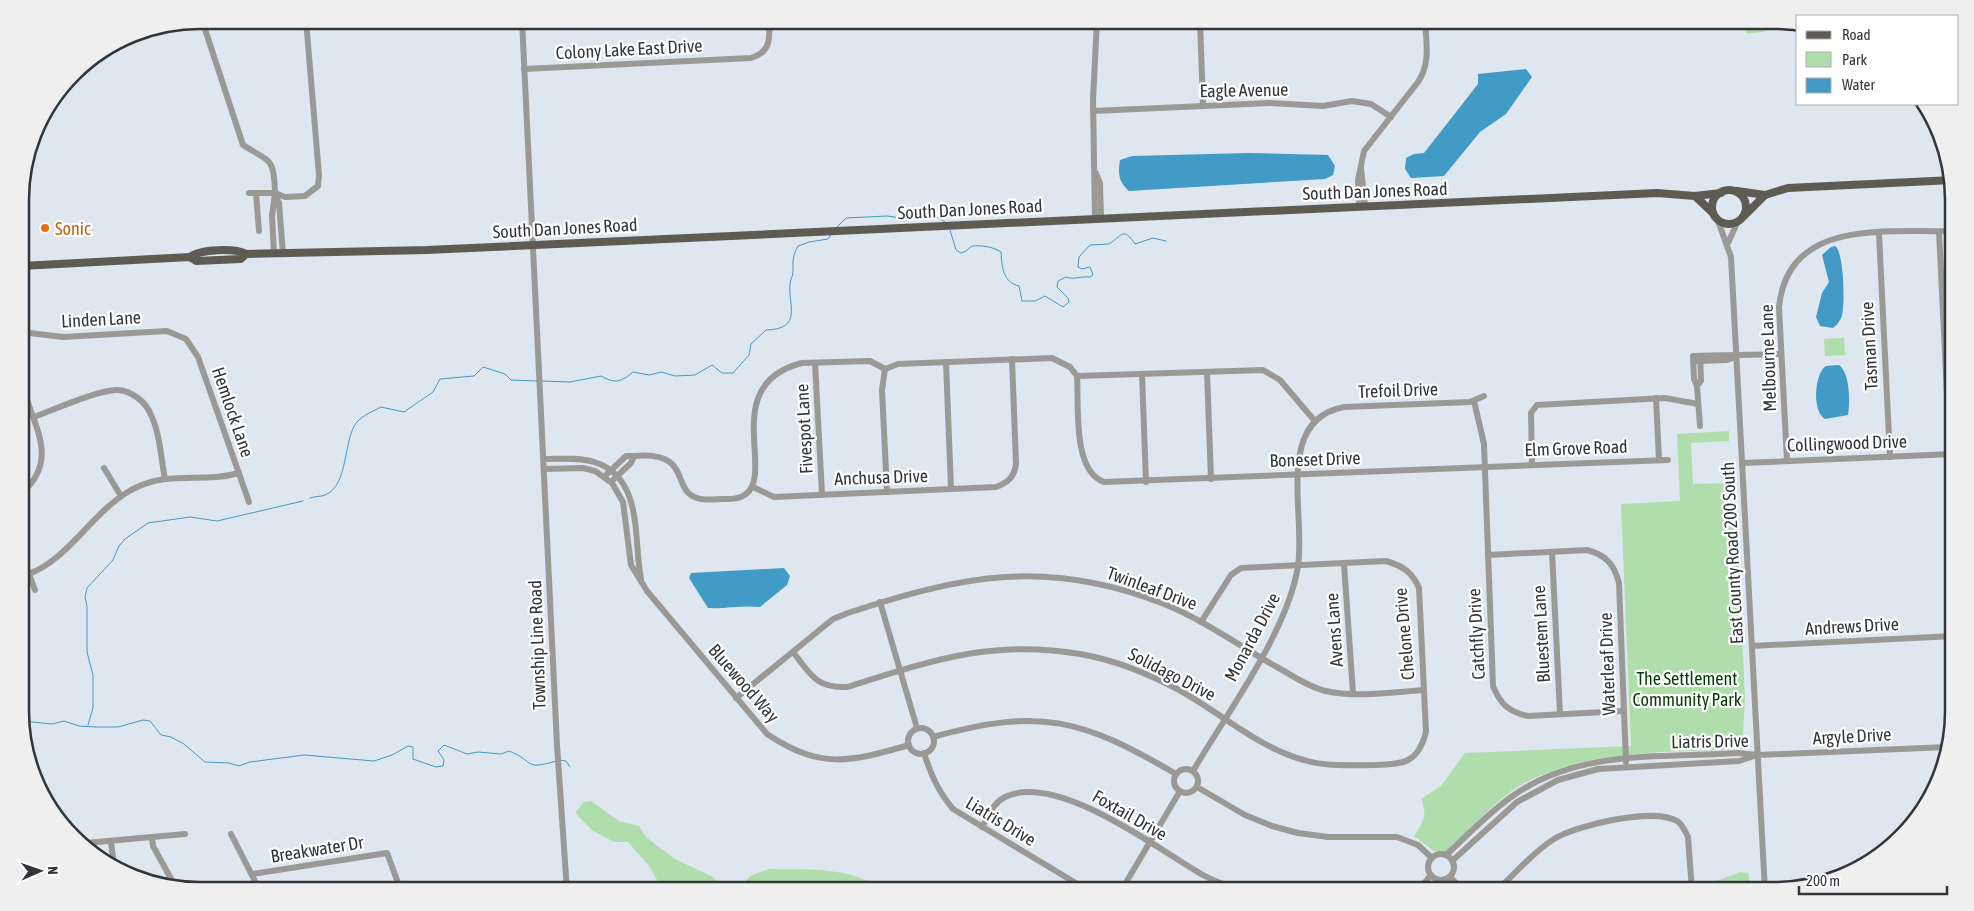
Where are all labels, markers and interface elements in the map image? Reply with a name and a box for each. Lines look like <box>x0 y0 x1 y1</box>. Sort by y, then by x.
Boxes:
legend <box>1796 15 1959 105</box>
text: Road <box>1842 26 1871 43</box>
street label: Colony Lake East Drive <box>555 35 703 63</box>
text: Park <box>1842 51 1867 68</box>
text: Water <box>1842 76 1875 93</box>
street label: Eagle Avenue <box>1199 79 1289 101</box>
street label: South Dan Jones Road <box>1302 178 1448 204</box>
street label: South Dan Jones Road <box>897 195 1043 223</box>
street label: South Dan Jones Road <box>492 214 638 242</box>
place label: Sonic <box>55 218 91 239</box>
marker: Sonic <box>39 222 51 234</box>
street label: Tasman Drive <box>1856 301 1882 391</box>
street label: Melbourne Lane <box>1756 304 1780 412</box>
street label: Linden Lane <box>61 306 141 332</box>
street label: Hemlock Lane <box>208 364 258 460</box>
street label: Trefoil Drive <box>1358 378 1438 402</box>
street label: Fivespot Lane <box>791 383 817 475</box>
street label: Collingwood Drive <box>1787 430 1907 456</box>
street label: Elm Grove Road <box>1524 436 1628 460</box>
street label: Boneset Drive <box>1269 447 1361 471</box>
street label: East County Road 200 South <box>1717 461 1747 645</box>
street label: Anchusa Drive <box>834 465 928 489</box>
street label: Twinleaf Drive <box>1104 562 1200 614</box>
street label: Township Line Road <box>524 580 550 710</box>
street label: Bluestem Lane <box>1528 585 1554 683</box>
street label: Chelone Drive <box>1390 587 1418 681</box>
street label: Catchfly Drive <box>1463 588 1489 680</box>
street label: Monarda Drive <box>1220 589 1284 685</box>
street label: Avens Lane <box>1321 592 1347 668</box>
street label: Waterleaf Drive <box>1595 612 1619 716</box>
street label: Andrews Drive <box>1805 613 1899 639</box>
street label: Bluewood Way <box>704 640 784 726</box>
street label: Solidago Drive <box>1125 643 1219 705</box>
park label: The Settlement Community Park <box>1632 668 1742 710</box>
street label: Argyle Drive <box>1812 723 1892 749</box>
street label: Liatris Drive <box>1671 730 1749 752</box>
street label: Foxtail Drive <box>1089 785 1171 845</box>
street label: Liatris Drive <box>962 792 1040 850</box>
street label: Breakwater Dr <box>269 831 366 867</box>
north arrow <box>15 846 65 896</box>
scale bar <box>1799 864 1946 896</box>
text: N <box>45 866 61 875</box>
text: 200 m <box>1806 872 1840 889</box>

